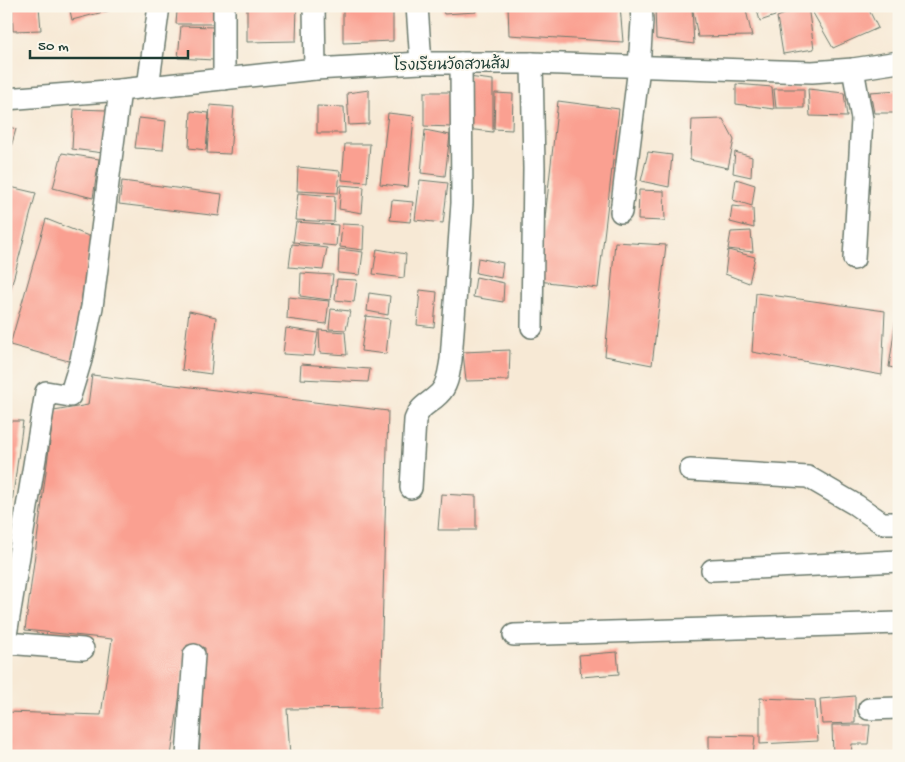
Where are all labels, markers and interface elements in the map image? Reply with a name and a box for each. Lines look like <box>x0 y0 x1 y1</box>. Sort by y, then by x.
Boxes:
scale bar <box>30 28 188 60</box>
text: 50 m <box>38 38 69 56</box>
street label: โรงเรียนวัดสวนส้ม <box>394 53 510 76</box>

